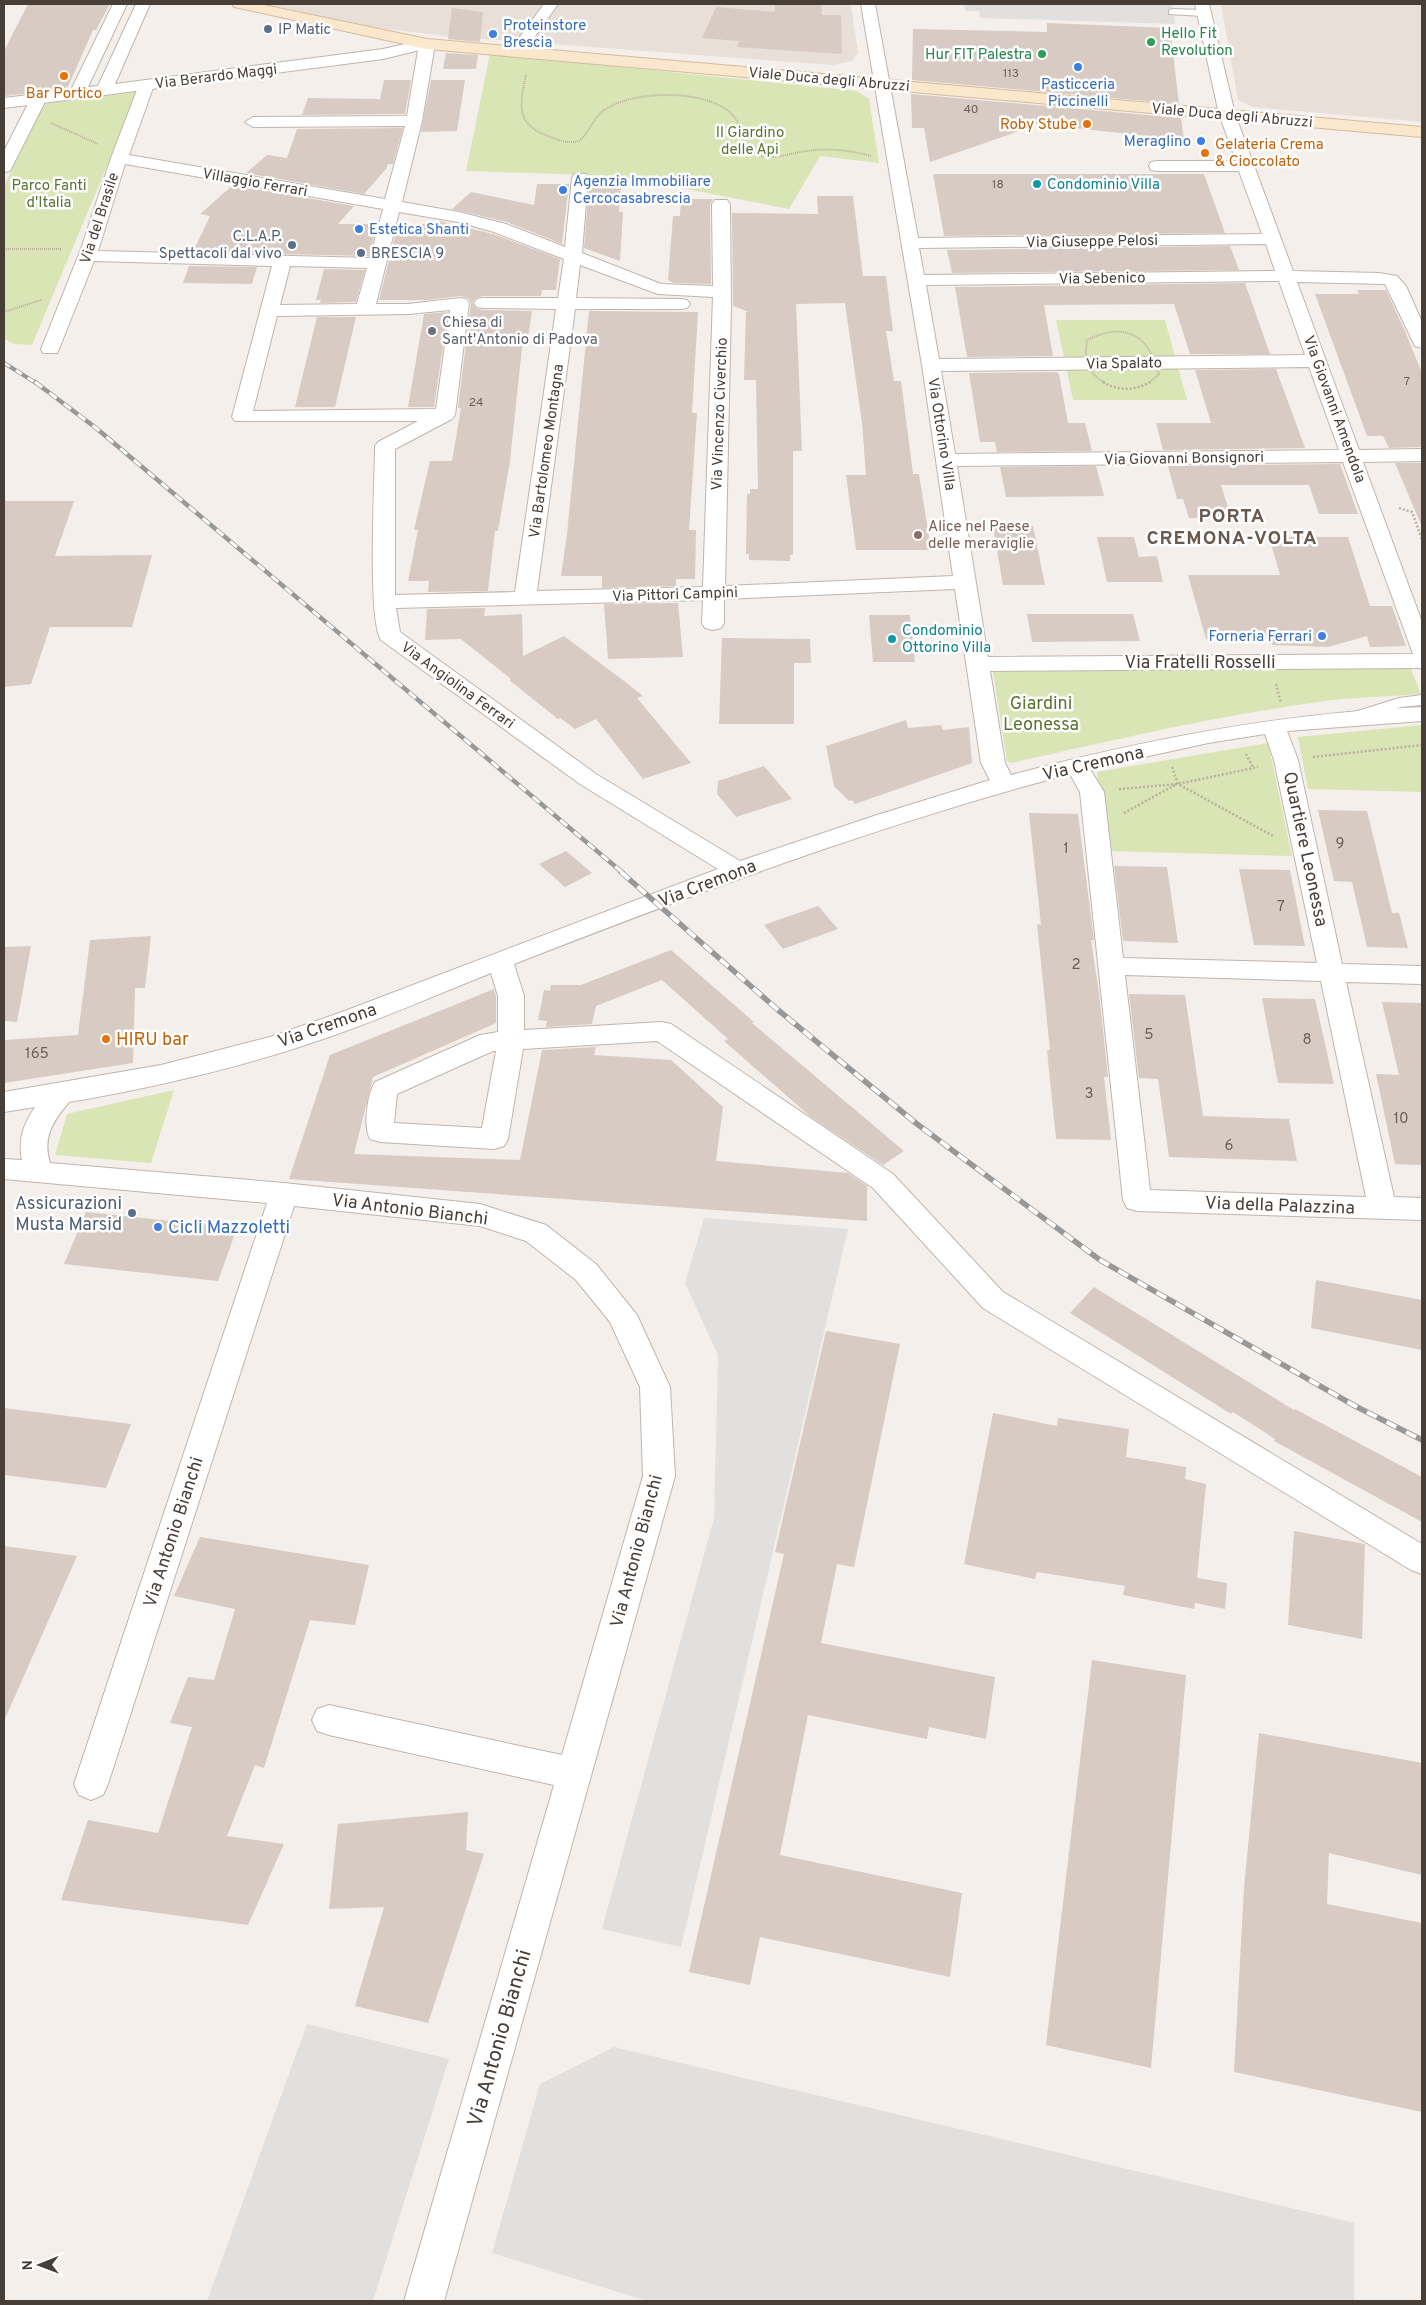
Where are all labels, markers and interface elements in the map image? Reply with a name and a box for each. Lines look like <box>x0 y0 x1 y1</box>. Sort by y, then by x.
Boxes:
place label: Proteinstore Brescia <box>503 17 586 53</box>
place label: IP Matic <box>278 21 331 40</box>
marker: IP Matic <box>262 23 274 35</box>
place label: Hello Fit Revolution <box>1161 25 1233 61</box>
marker: Proteinstore Brescia <box>487 28 499 40</box>
marker: Hello Fit Revolution <box>1145 36 1157 48</box>
place label: Hur FIT Palestra <box>925 46 1032 65</box>
marker: Hur FIT Palestra <box>1036 48 1048 60</box>
street label: Via Berardo Maggi <box>154 61 278 94</box>
marker: Pasticceria Piccinelli <box>1072 61 1084 73</box>
street label: Viale Duca degli Abruzzi <box>747 64 910 97</box>
house number: 113 <box>1003 66 1019 82</box>
marker: Bar Portico <box>58 70 70 82</box>
place label: Pasticceria Piccinelli <box>1041 76 1115 112</box>
place label: Bar Portico <box>26 85 102 104</box>
street label: Viale Duca degli Abruzzi <box>1150 100 1313 133</box>
house number: 40 <box>963 102 979 118</box>
place label: Roby Stube <box>1000 116 1077 135</box>
marker: Roby Stube <box>1081 118 1093 130</box>
park label: Il Giardino delle Api <box>716 124 784 160</box>
place label: Meraglino <box>1124 133 1191 152</box>
marker: Meraglino <box>1195 135 1207 147</box>
place label: Gelateria Crema & Cioccolato <box>1215 136 1324 172</box>
marker: Gelateria Crema & Cioccolato <box>1199 147 1211 159</box>
street label: Villaggio Ferrari <box>201 165 309 202</box>
street label: Via del Brasile <box>77 170 124 267</box>
place label: Agenzia Immobiliare Cercocasabrescia <box>573 173 711 209</box>
place label: Condominio Villa <box>1047 176 1160 195</box>
park label: Parco Fanti d'Italia <box>12 177 86 213</box>
house number: 18 <box>992 177 1004 193</box>
marker: Condominio Villa <box>1031 178 1043 190</box>
marker: Agenzia Immobiliare Cercocasabrescia <box>557 184 569 196</box>
place label: Estetica Shanti <box>369 221 469 240</box>
marker: Estetica Shanti <box>353 223 365 235</box>
place label: C.L.A.P. Spettacoli dal vivo <box>159 228 282 264</box>
street label: Via Giuseppe Pelosi <box>1026 232 1158 253</box>
marker: C.L.A.P. Spettacoli dal vivo <box>286 239 298 251</box>
place label: BRESCIA 9 <box>371 245 444 264</box>
marker: BRESCIA 9 <box>355 247 367 259</box>
street label: Via Sebenico <box>1058 269 1146 290</box>
place label: Chiesa di Sant'Antonio di Padova <box>442 314 598 350</box>
marker: Chiesa di Sant'Antonio di Padova <box>426 325 438 337</box>
street label: Via Giovanni Amendola <box>1298 333 1369 486</box>
street label: Via Vincenzo Civerchio <box>708 337 733 491</box>
street label: Via Spalato <box>1086 354 1162 375</box>
street label: Via Bartolomeo Montagna <box>526 363 569 539</box>
house number: 7 <box>1404 374 1410 390</box>
street label: Via Ottorino Villa <box>922 376 959 492</box>
house number: 24 <box>469 395 483 411</box>
street label: Via Giovanni Bonsignori <box>1104 449 1264 470</box>
district label: PORTA CREMONA-VOLTA <box>1146 505 1318 551</box>
place label: Alice nel Paese delle meraviglie <box>928 518 1034 554</box>
marker: Alice nel Paese delle meraviglie <box>912 529 924 541</box>
street label: Via Pittori Campini <box>612 584 738 607</box>
place label: Condominio Ottorino Villa <box>902 622 991 658</box>
place label: Forneria Ferrari <box>1208 628 1312 647</box>
marker: Forneria Ferrari <box>1316 630 1328 642</box>
marker: Condominio Ottorino Villa <box>886 633 898 645</box>
street label: Via Angiolina Ferrari <box>397 639 518 734</box>
street label: Via Fratelli Rosselli <box>1125 652 1275 675</box>
park label: Giardini Leonessa <box>1003 693 1079 737</box>
street label: Via Cremona <box>1040 742 1146 787</box>
street label: Quartiere Leonessa <box>1277 770 1332 929</box>
house number: 9 <box>1336 835 1344 854</box>
house number: 1 <box>1063 840 1069 859</box>
street label: Via Cremona <box>655 855 760 914</box>
house number: 7 <box>1277 898 1285 917</box>
house number: 2 <box>1071 956 1081 975</box>
street label: Via Cremona <box>275 999 380 1054</box>
house number: 5 <box>1144 1026 1154 1045</box>
place label: HIRU bar <box>116 1029 189 1052</box>
house number: 8 <box>1302 1031 1312 1050</box>
marker: HIRU bar <box>100 1033 112 1045</box>
house number: 165 <box>25 1045 49 1064</box>
house number: 3 <box>1084 1085 1094 1104</box>
house number: 10 <box>1393 1110 1409 1129</box>
house number: 6 <box>1225 1137 1234 1156</box>
street label: Via Antonio Bianchi <box>330 1190 489 1231</box>
street label: Via della Palazzina <box>1205 1192 1355 1221</box>
place label: Assicurazioni Musta Marsid <box>15 1193 122 1237</box>
marker: Assicurazioni Musta Marsid <box>126 1207 138 1219</box>
place label: Cicli Mazzoletti <box>168 1217 290 1240</box>
marker: Cicli Mazzoletti <box>152 1221 164 1233</box>
street label: Via Antonio Bianchi <box>139 1454 210 1611</box>
street label: Via Antonio Bianchi <box>606 1473 669 1630</box>
street label: Via Antonio Bianchi <box>462 1947 539 2130</box>
north arrow <box>15 2240 65 2290</box>
text: N <box>20 2260 37 2270</box>

